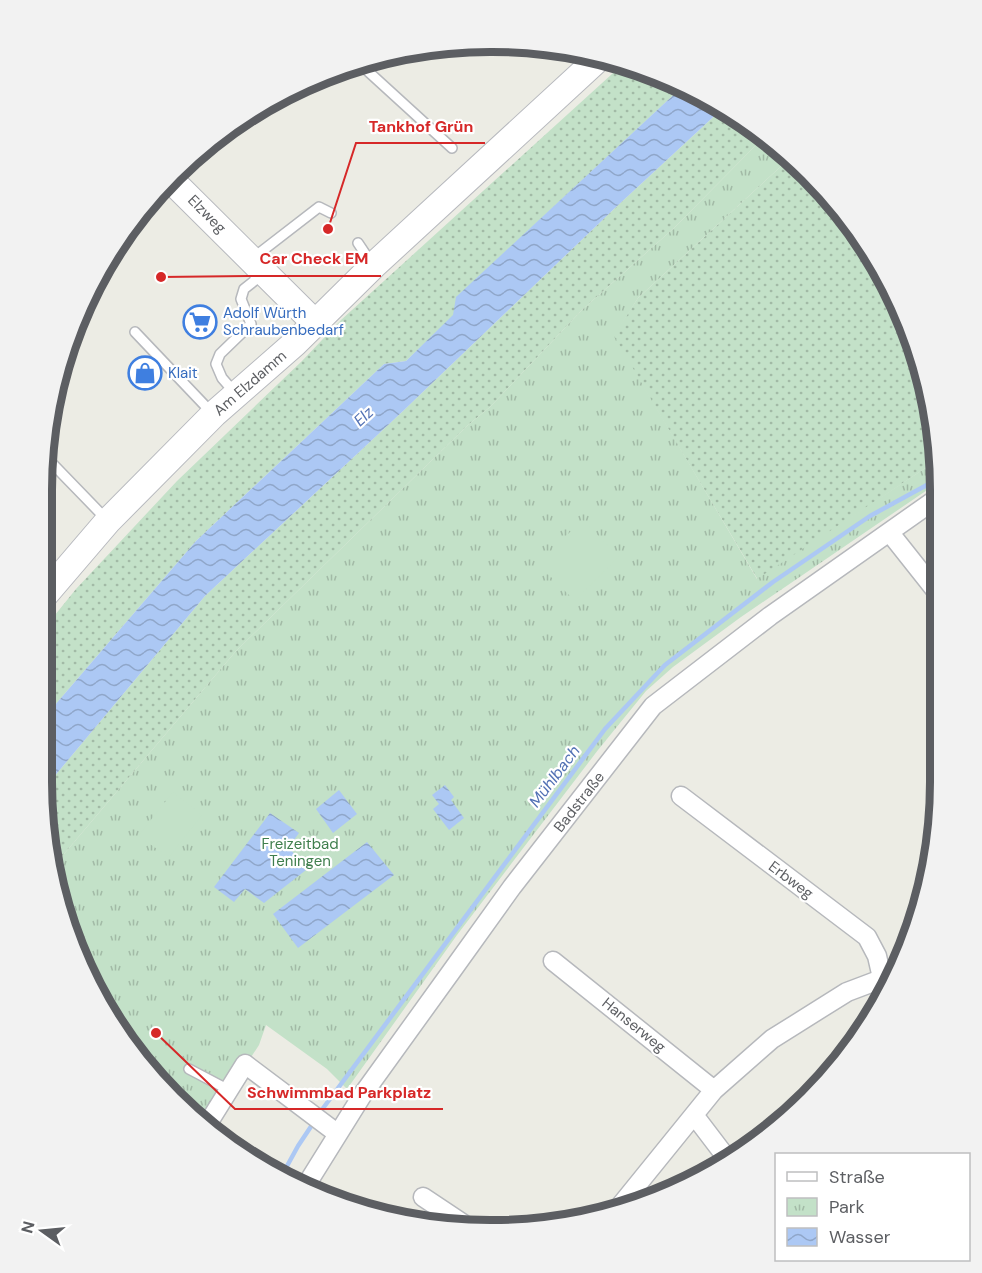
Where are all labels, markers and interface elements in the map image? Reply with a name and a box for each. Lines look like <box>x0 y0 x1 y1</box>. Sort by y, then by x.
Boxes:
callout: Tankhof Grün <box>356 109 485 143</box>
text: Tankhof Grün <box>369 116 473 137</box>
street label: Elzweg <box>183 190 231 238</box>
callout: Car Check EM <box>248 242 381 276</box>
text: Car Check EM <box>259 248 369 269</box>
place label: Adolf Würth Schraubenbedarf <box>223 303 344 340</box>
supermarket icon: Adolf Würth Schraubenbedarf <box>182 304 218 340</box>
street label: Am Elzdamm <box>209 346 291 420</box>
shop icon: Klait <box>127 355 163 391</box>
place label: Klait <box>168 363 198 383</box>
water label: Elz <box>349 402 378 431</box>
water label: Mühlbach <box>524 741 585 812</box>
street label: Badstraße <box>549 768 609 836</box>
park label: Freizeitbad Teningen <box>261 834 339 871</box>
street label: Erbweg <box>765 857 817 903</box>
street label: Hanserweg <box>598 993 670 1057</box>
callout: Schwimmbad Parkplatz <box>235 1075 443 1109</box>
text: Schwimmbad Parkplatz <box>247 1082 431 1103</box>
legend <box>775 1153 970 1261</box>
text: Straße <box>829 1165 885 1189</box>
text: Park <box>829 1195 865 1219</box>
north arrow <box>12 1201 72 1261</box>
text: N <box>16 1219 40 1236</box>
text: Wasser <box>829 1225 891 1249</box>

